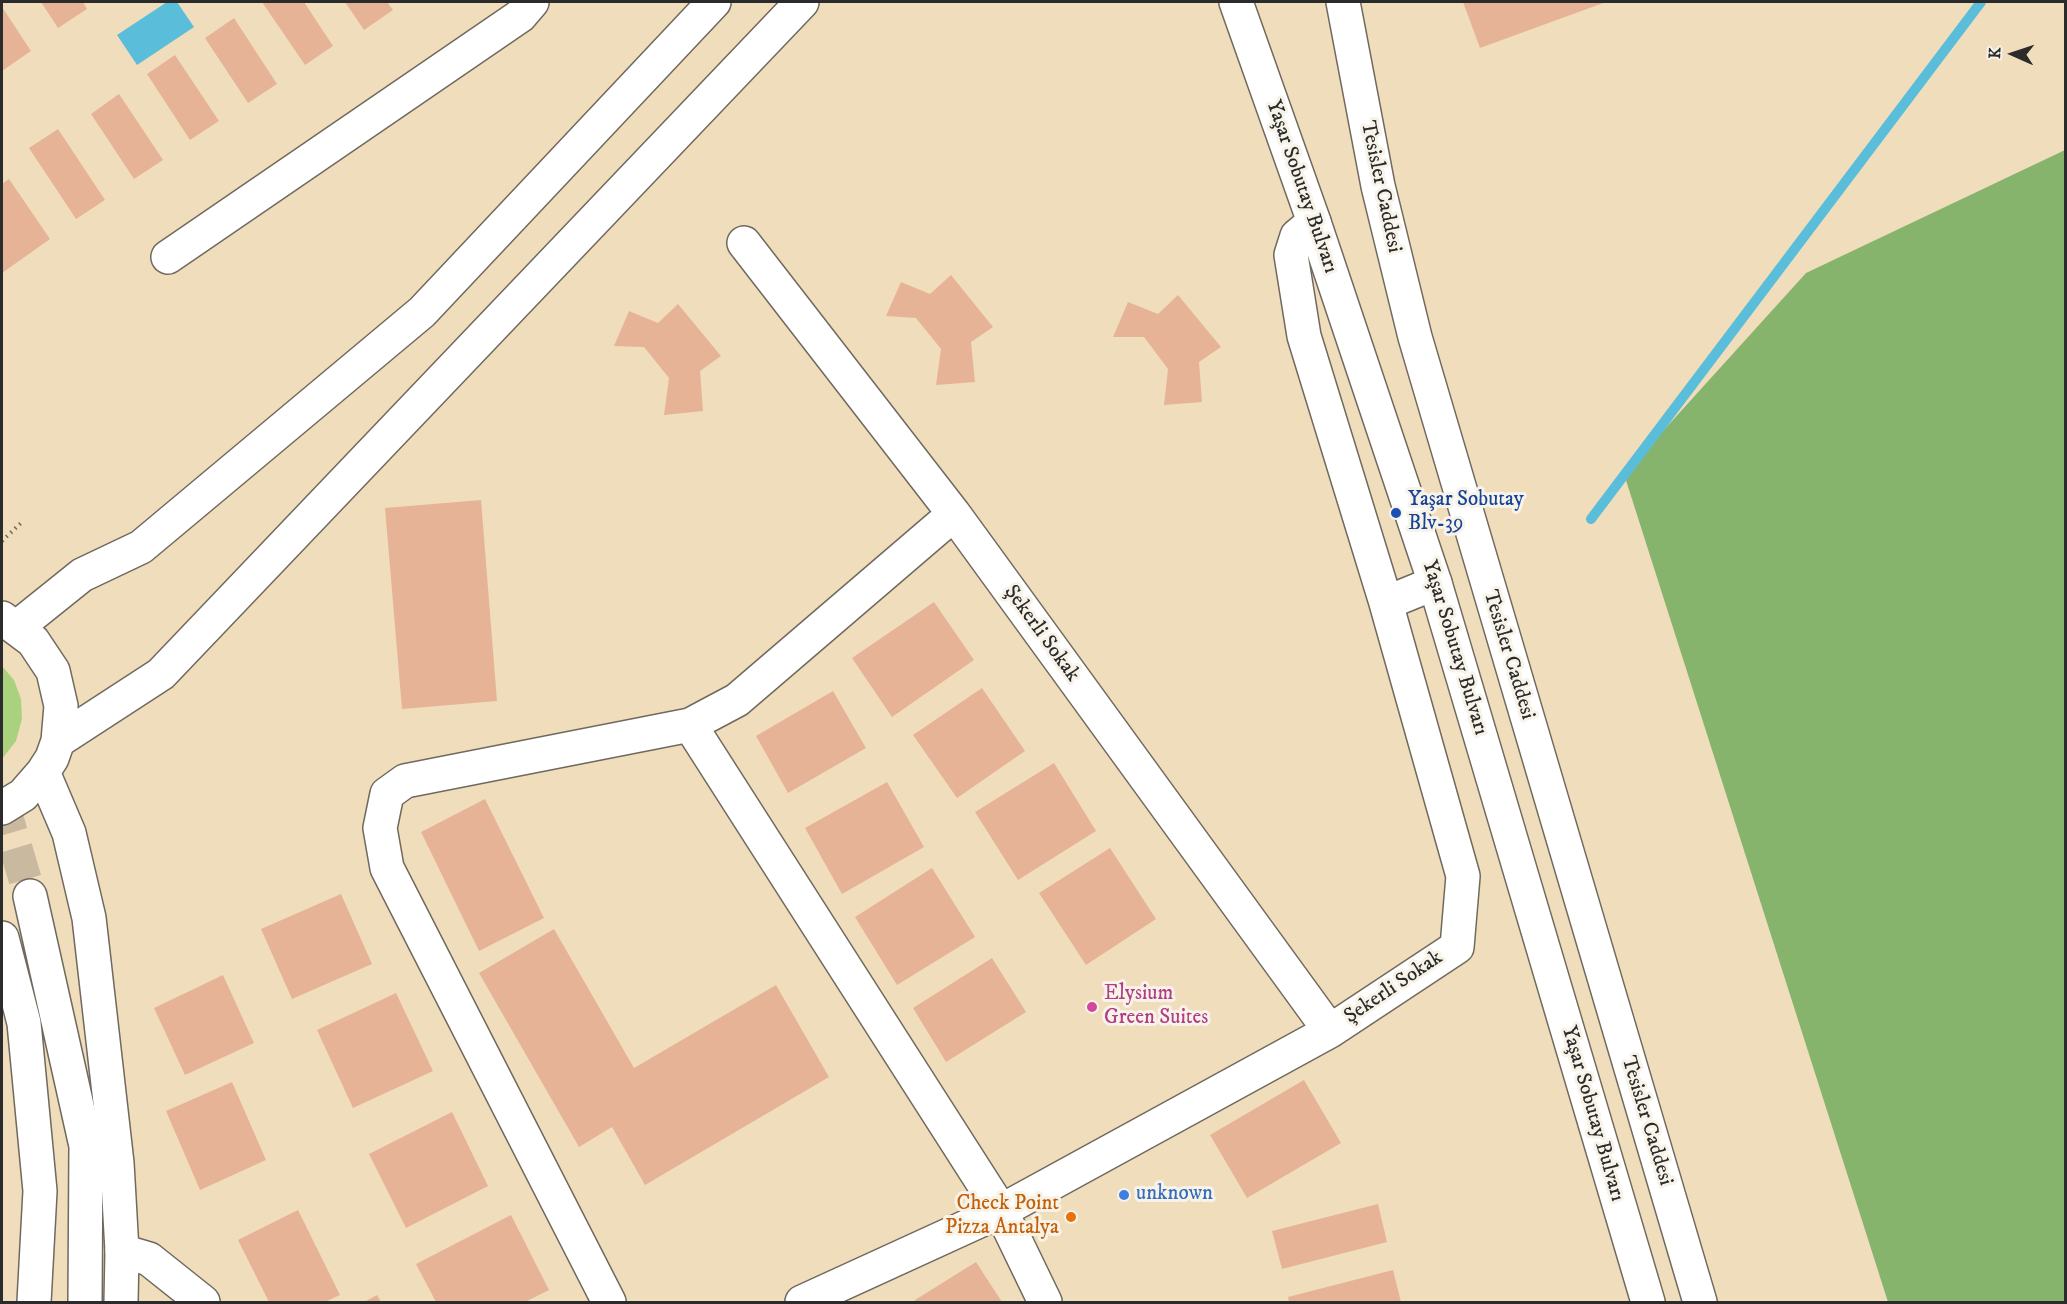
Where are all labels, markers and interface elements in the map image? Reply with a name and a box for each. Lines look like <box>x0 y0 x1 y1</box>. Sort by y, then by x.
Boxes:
north arrow <box>1983 24 2043 84</box>
text: K <box>1985 47 2005 59</box>
street label: Yaşar Sobutay Bulvarı <box>1260 97 1342 277</box>
street label: Tesisler Caddesi <box>1354 119 1406 255</box>
place label: Yaşar Sobutay Blv-39 <box>1408 488 1524 538</box>
marker: Yaşar Sobutay Blv-39 <box>1389 506 1403 520</box>
street label: Yaşar Sobutay Bulvarı <box>1415 558 1493 738</box>
street label: Şekerli Sokak <box>997 581 1085 687</box>
street label: Tesisler Caddesi <box>1476 587 1540 723</box>
street label: Şekerli Sokak <box>1340 946 1448 1030</box>
place label: Elysium Green Suites <box>1104 982 1208 1032</box>
marker: Elysium Green Suites <box>1085 1000 1099 1014</box>
street label: Yaşar Sobutay Bulvarı <box>1555 1023 1629 1205</box>
street label: Tesisler Caddesi <box>1614 1053 1678 1189</box>
place label: unknown <box>1136 1182 1213 1208</box>
marker: unknown <box>1117 1188 1131 1202</box>
place label: Check Point Pizza Antalya <box>945 1192 1059 1242</box>
marker: Check Point Pizza Antalya <box>1064 1210 1078 1224</box>

